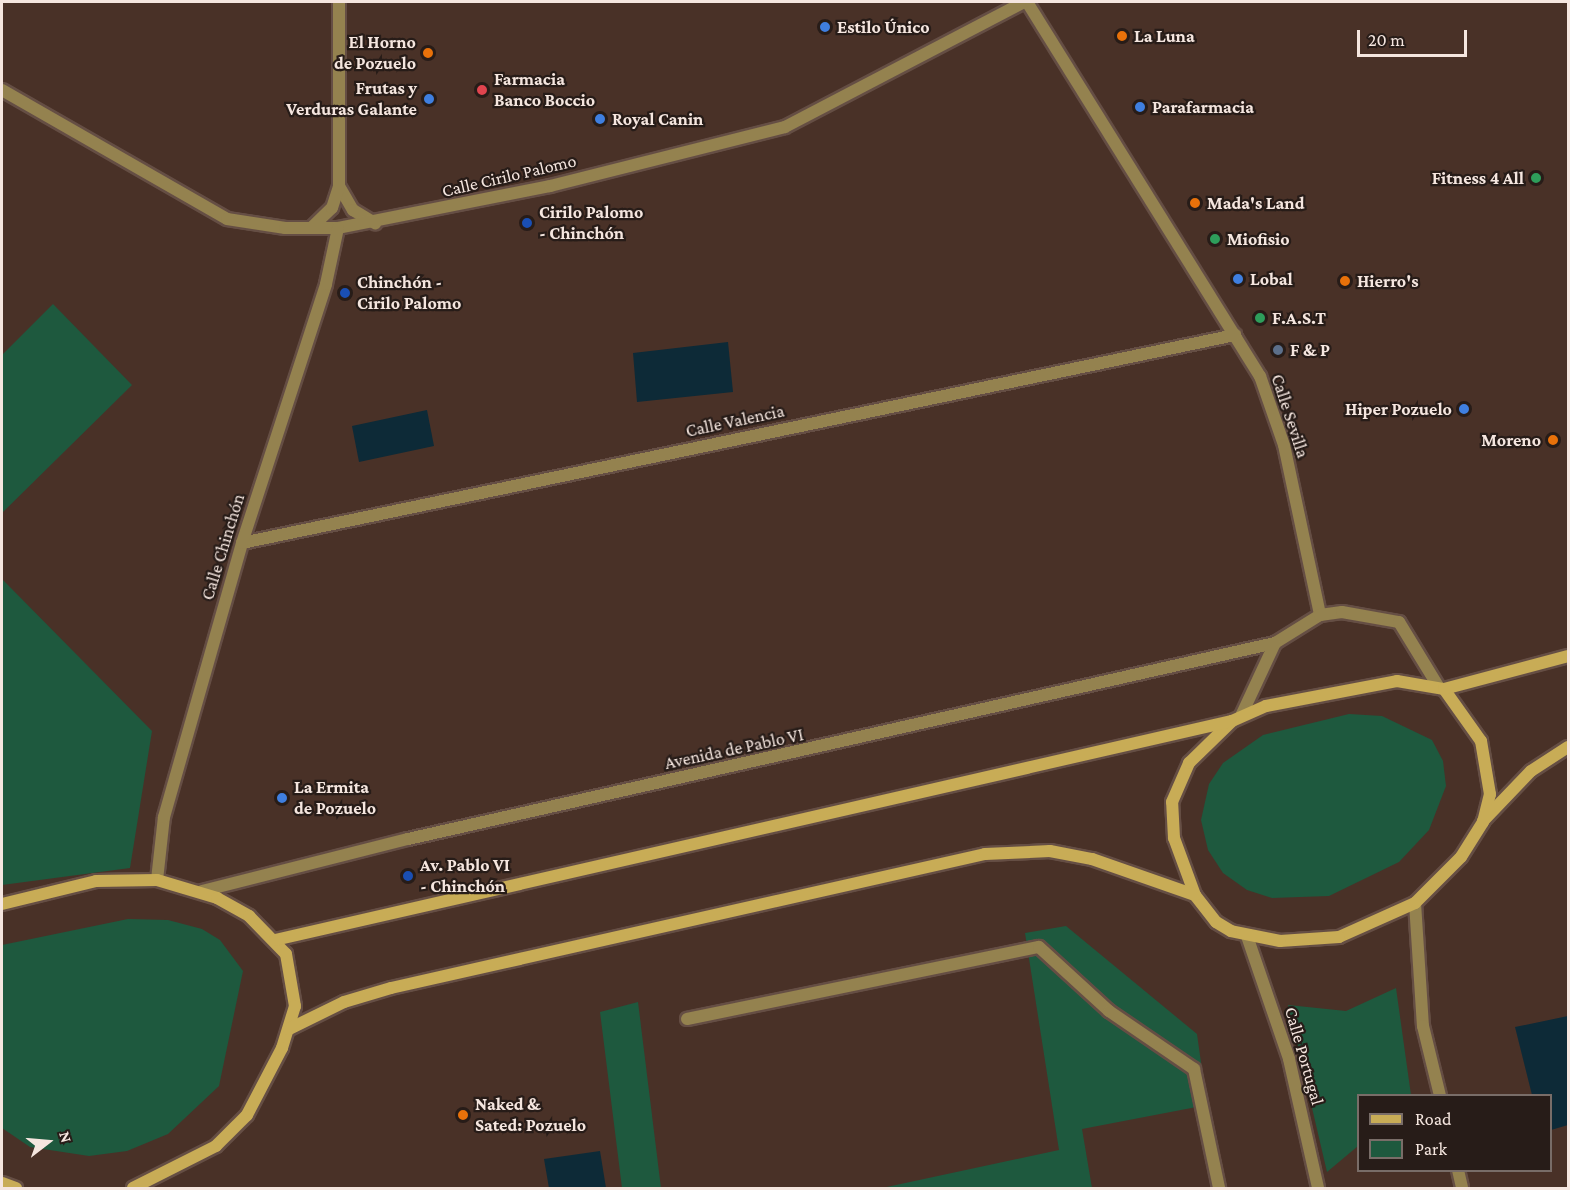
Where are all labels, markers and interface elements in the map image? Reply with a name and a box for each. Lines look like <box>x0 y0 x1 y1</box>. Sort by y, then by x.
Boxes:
place label: Estilo Único <box>837 16 930 38</box>
scale bar <box>1360 18 1470 56</box>
marker: Estilo Único <box>818 20 832 34</box>
place label: La Luna <box>1134 25 1195 47</box>
marker: La Luna <box>1115 29 1129 43</box>
text: 20 m <box>1368 30 1405 50</box>
place label: El Horno de Pozuelo <box>334 32 416 74</box>
marker: El Horno de Pozuelo <box>421 46 435 60</box>
place label: Farmacia Banco Boccio <box>494 69 595 112</box>
place label: Frutas y Verduras Galante <box>286 78 417 121</box>
marker: Farmacia Banco Boccio <box>475 83 489 97</box>
marker: Frutas y Verduras Galante <box>422 92 436 106</box>
place label: Parafarmacia <box>1152 96 1254 118</box>
marker: Parafarmacia <box>1133 100 1147 114</box>
place label: Royal Canin <box>612 108 703 130</box>
marker: Royal Canin <box>593 112 607 126</box>
street label: Calle Cirilo Palomo <box>440 150 578 202</box>
place label: Fitness 4 All <box>1432 167 1524 189</box>
marker: Fitness 4 All <box>1529 171 1543 185</box>
place label: Mada's Land <box>1207 192 1304 214</box>
marker: Mada's Land <box>1188 196 1202 210</box>
place label: Cirilo Palomo - Chinchón <box>539 202 643 244</box>
marker: Cirilo Palomo - Chinchón <box>520 216 534 230</box>
place label: Miofisio <box>1227 228 1290 250</box>
marker: Miofisio <box>1208 232 1222 246</box>
place label: Lobal <box>1250 268 1293 290</box>
place label: Hierro's <box>1357 270 1419 292</box>
place label: Chinchón - Cirilo Palomo <box>357 272 461 314</box>
marker: Lobal <box>1231 272 1245 286</box>
marker: Hierro's <box>1338 274 1352 288</box>
marker: Chinchón - Cirilo Palomo <box>338 286 352 300</box>
place label: F.A.S.T <box>1272 307 1326 329</box>
marker: F.A.S.T <box>1253 311 1267 325</box>
place label: F & P <box>1290 339 1330 361</box>
marker: F & P <box>1271 343 1285 357</box>
street label: Calle Sevilla <box>1266 371 1314 461</box>
place label: Hiper Pozuelo <box>1345 398 1452 420</box>
street label: Calle Valencia <box>684 400 786 442</box>
marker: Hiper Pozuelo <box>1457 402 1471 416</box>
place label: Moreno <box>1481 429 1541 451</box>
marker: Moreno <box>1546 433 1560 447</box>
street label: Calle Chinchón <box>197 491 249 603</box>
street label: Avenida de Pablo VI <box>663 724 805 774</box>
place label: La Ermita de Pozuelo <box>294 777 376 820</box>
marker: La Ermita de Pozuelo <box>275 791 289 805</box>
place label: Av. Pablo VI - Chinchón <box>420 855 510 898</box>
marker: Av. Pablo VI - Chinchón <box>401 869 415 883</box>
street label: Calle Portugal <box>1280 1005 1328 1107</box>
place label: Naked & Sated: Pozuelo <box>475 1094 586 1136</box>
legend <box>1357 1094 1552 1172</box>
marker: Naked & Sated: Pozuelo <box>456 1108 470 1122</box>
text: Road <box>1415 1109 1452 1129</box>
north arrow <box>18 1112 78 1172</box>
text: N <box>56 1129 75 1144</box>
text: Park <box>1415 1139 1447 1159</box>

